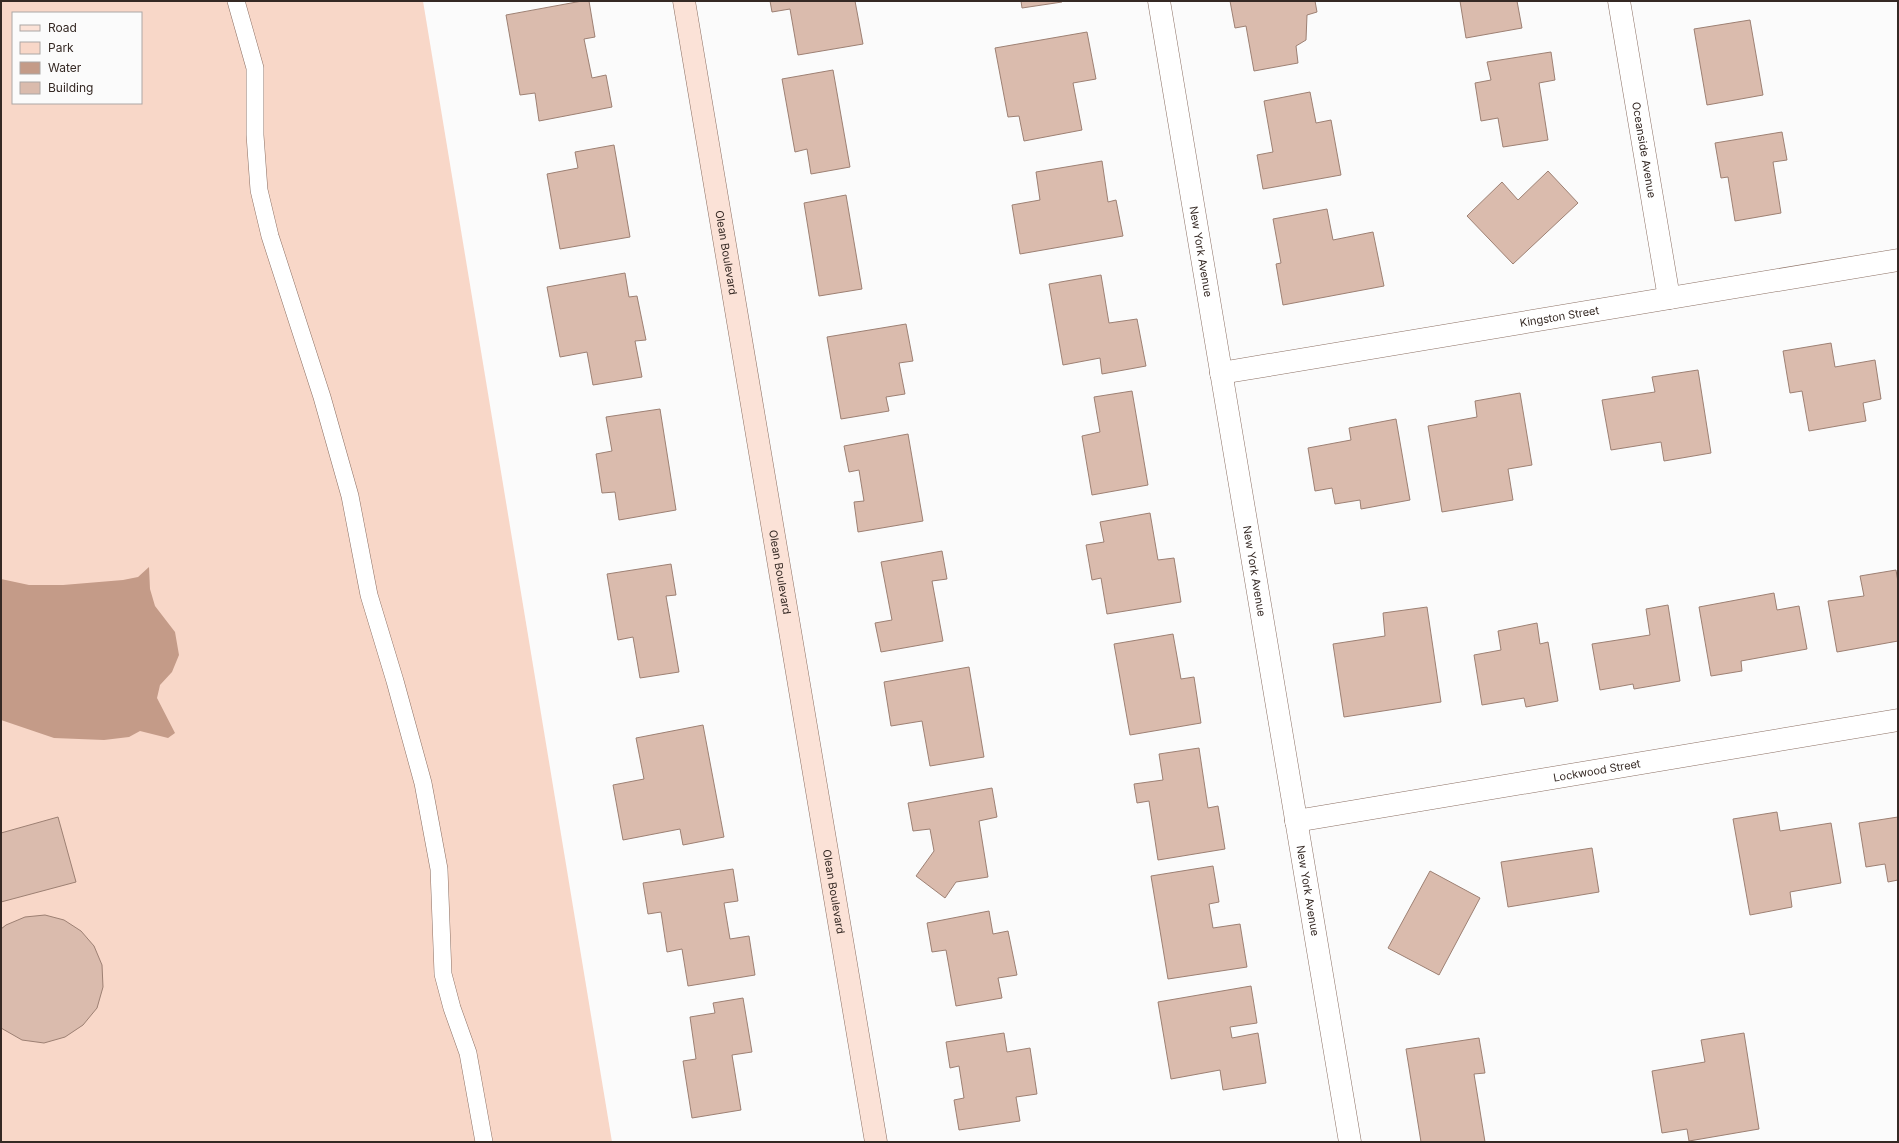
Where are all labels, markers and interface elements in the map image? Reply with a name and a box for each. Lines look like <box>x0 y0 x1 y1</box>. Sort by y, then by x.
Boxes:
legend <box>12 12 142 104</box>
text: Road <box>48 20 77 35</box>
text: Park <box>48 40 74 55</box>
text: Water <box>48 60 82 75</box>
text: Building <box>48 80 93 95</box>
street label: Oceanside Avenue <box>1629 101 1659 199</box>
street label: New York Avenue <box>1186 205 1215 298</box>
street label: Olean Boulevard <box>712 209 740 296</box>
street label: Kingston Street <box>1519 303 1600 330</box>
street label: New York Avenue <box>1240 525 1269 618</box>
street label: Olean Boulevard <box>766 529 794 615</box>
street label: Lockwood Street <box>1552 756 1642 785</box>
street label: New York Avenue <box>1293 844 1322 937</box>
street label: Olean Boulevard <box>820 848 848 935</box>

